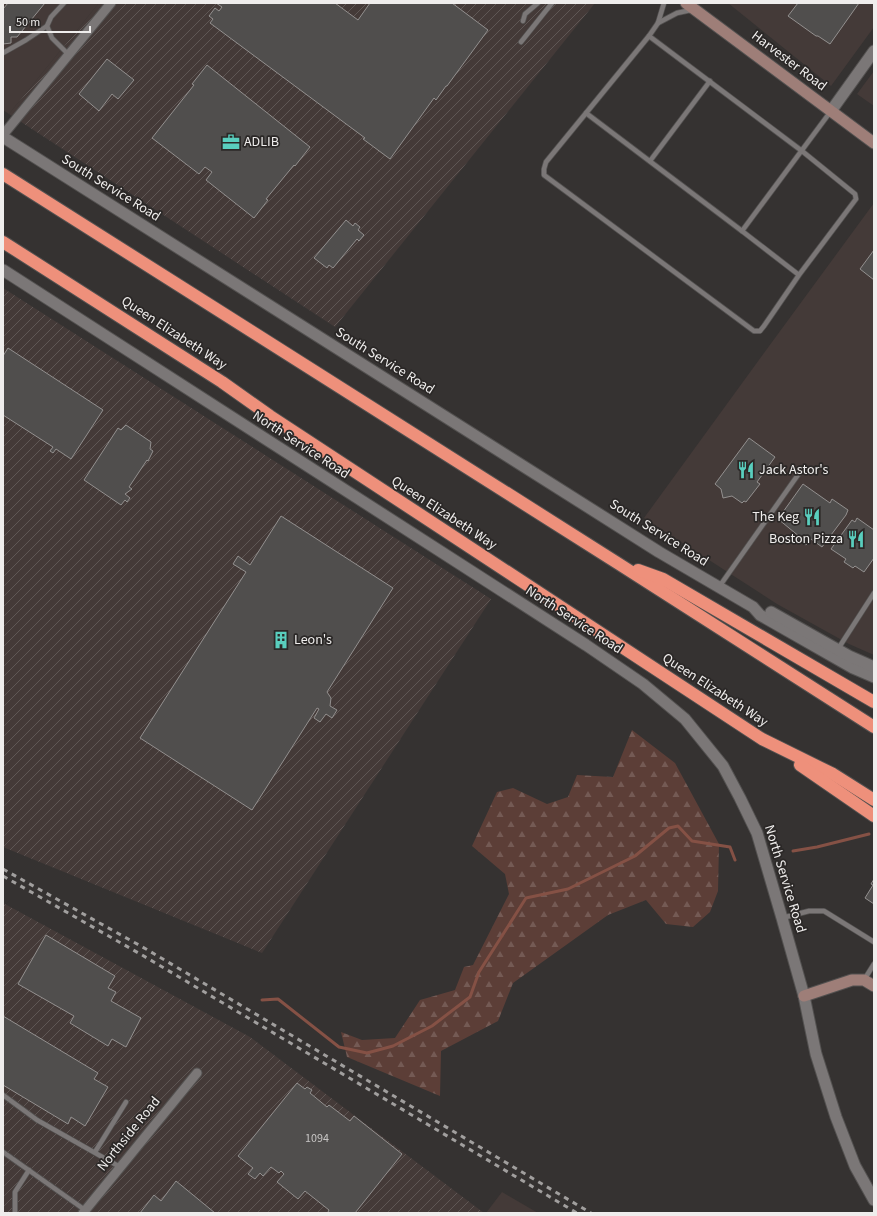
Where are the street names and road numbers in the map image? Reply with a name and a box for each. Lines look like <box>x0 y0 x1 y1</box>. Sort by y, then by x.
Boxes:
street label: Harvester Road <box>747 26 831 96</box>
street label: South Service Road <box>58 149 164 227</box>
street label: Queen Elizabeth Way <box>117 291 231 375</box>
street label: South Service Road <box>332 322 438 400</box>
street label: North Service Road <box>249 406 353 484</box>
street label: Queen Elizabeth Way <box>387 471 501 555</box>
street label: South Service Road <box>606 494 712 572</box>
street label: North Service Road <box>522 581 626 659</box>
street label: Queen Elizabeth Way <box>658 648 772 732</box>
street label: North Service Road <box>759 822 811 936</box>
street label: Northside Road <box>93 1092 165 1176</box>

